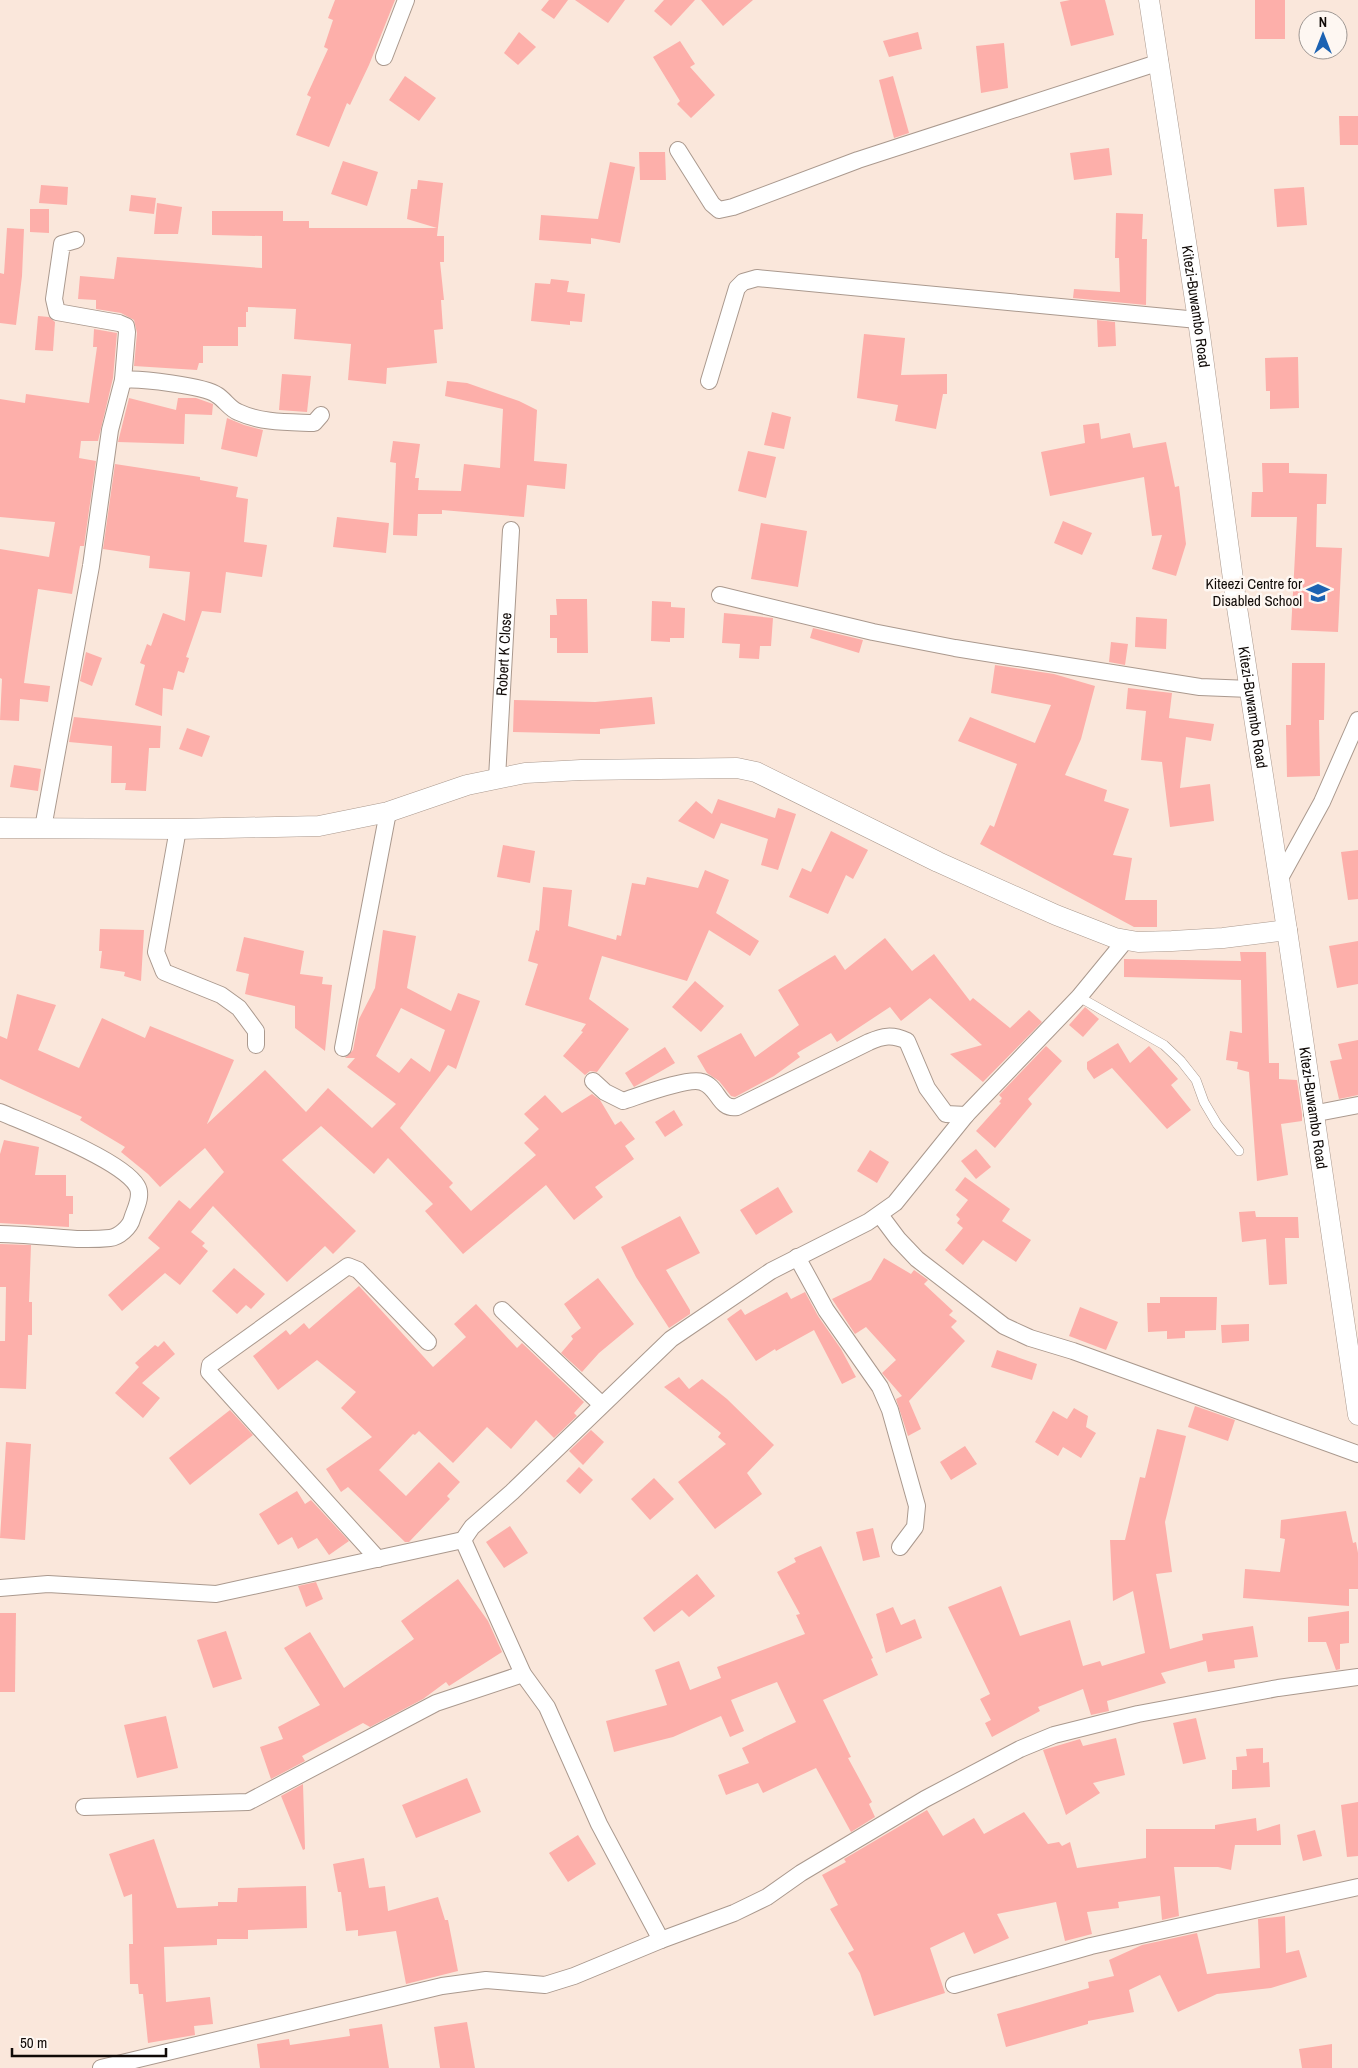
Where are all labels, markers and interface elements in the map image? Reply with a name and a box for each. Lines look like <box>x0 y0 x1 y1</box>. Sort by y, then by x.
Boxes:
north arrow <box>1298 10 1348 60</box>
text: N <box>1319 13 1327 31</box>
street label: Kitezi-Buwambo Road <box>1177 244 1215 369</box>
place label: Kiteezi Centre for Disabled School <box>1206 573 1302 611</box>
school or university icon: Kiteezi Centre for Disabled School <box>1305 580 1331 606</box>
street label: Robert K Close <box>491 612 516 696</box>
street label: Kitezi-Buwambo Road <box>1233 645 1273 770</box>
street label: Kitezi-Buwambo Road <box>1294 1045 1333 1170</box>
scale bar <box>12 2026 166 2058</box>
text: 50 m <box>20 2032 47 2053</box>

